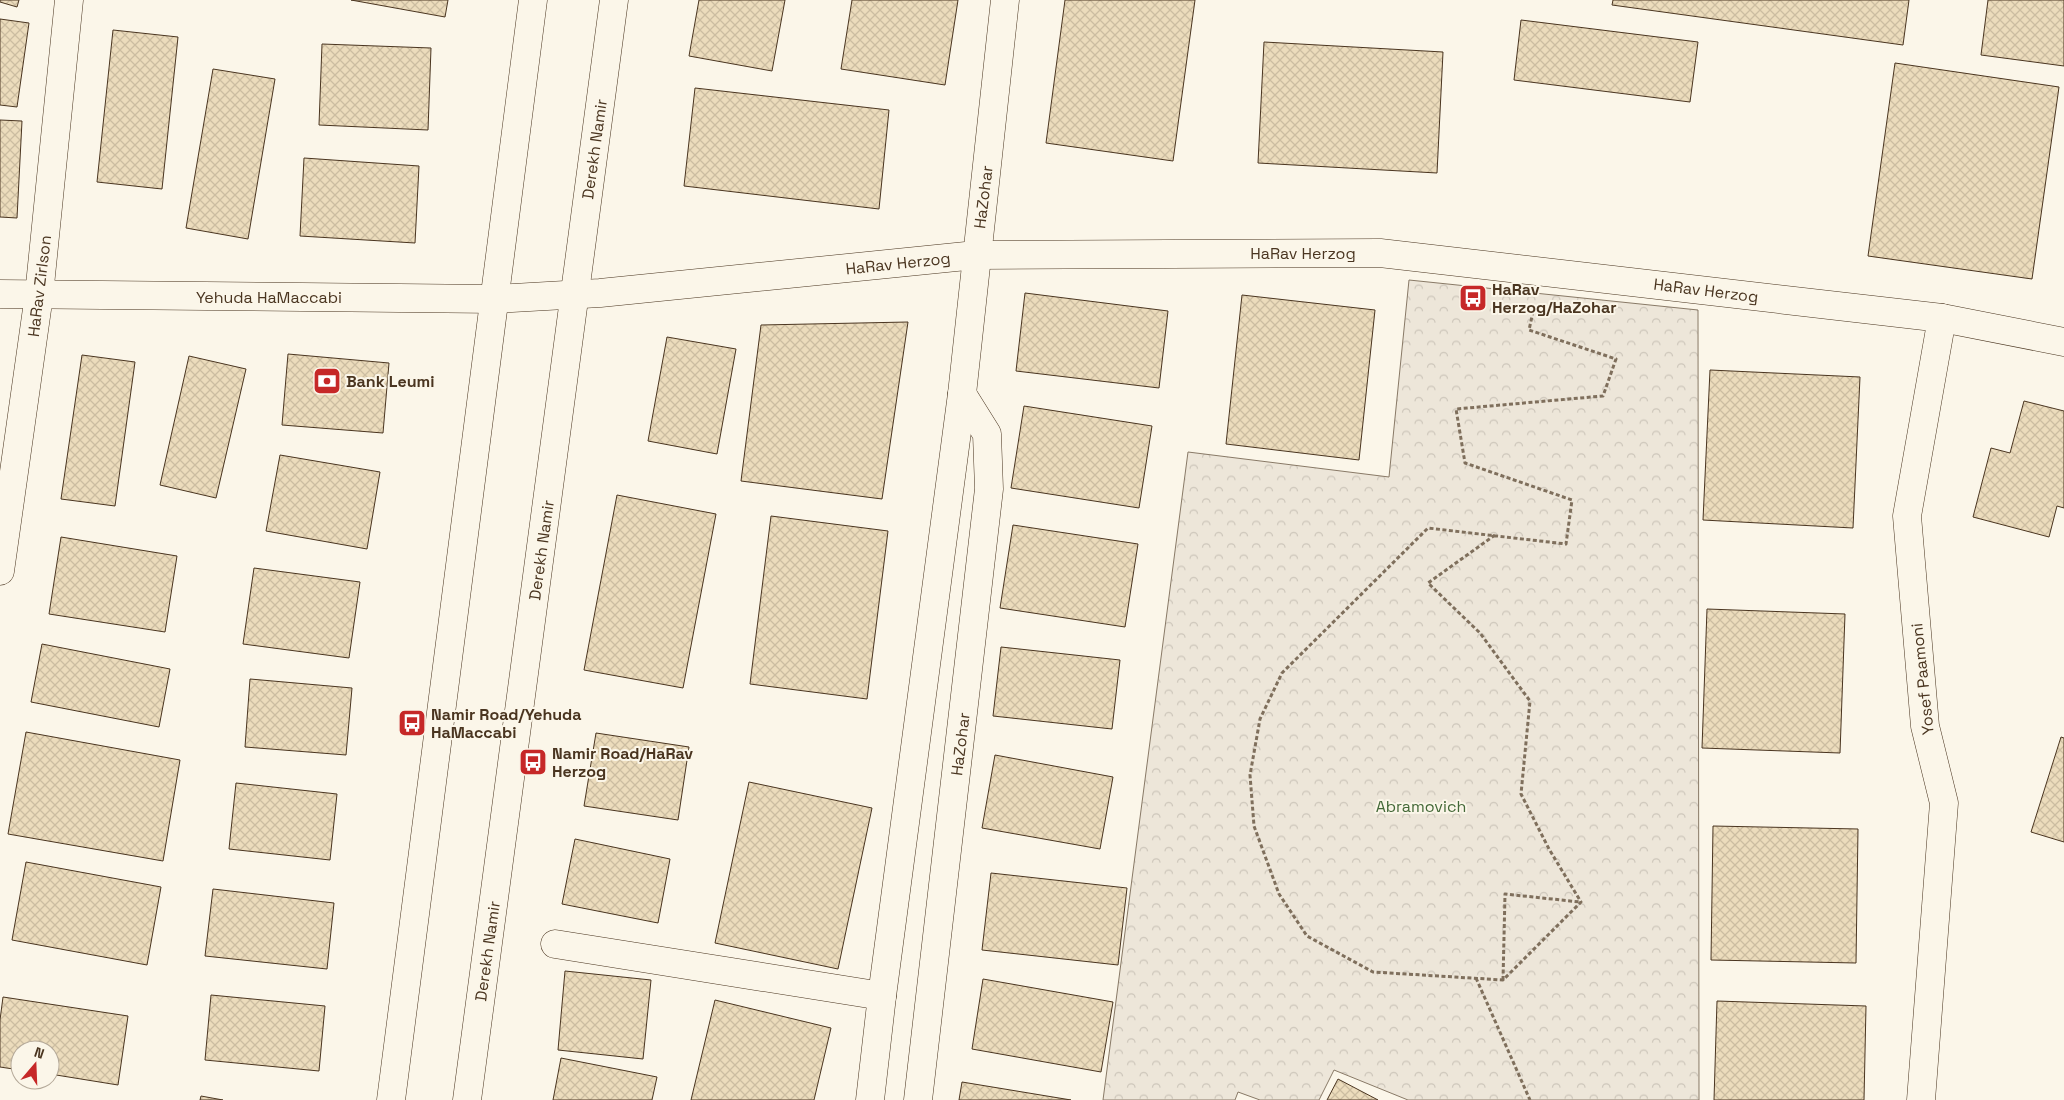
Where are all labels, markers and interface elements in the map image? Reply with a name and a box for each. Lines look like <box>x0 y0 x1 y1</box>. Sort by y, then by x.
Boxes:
street label: Derekh Namir <box>577 97 612 201</box>
street label: HaZohar <box>969 164 998 230</box>
street label: HaRav Zirlson <box>23 234 56 338</box>
street label: HaRav Herzog <box>1250 243 1356 264</box>
street label: HaRav Herzog <box>844 248 952 279</box>
street label: HaRav Herzog <box>1652 274 1760 307</box>
place label: HaRav Herzog/HaZohar <box>1492 279 1617 318</box>
bus stop icon: HaRav Herzog/HaZohar <box>1458 283 1488 313</box>
street label: Yehuda HaMaccabi <box>196 287 342 308</box>
bank icon: Bank Leumi <box>312 366 342 396</box>
place label: Bank Leumi <box>346 371 435 392</box>
street label: Derekh Namir <box>524 498 559 602</box>
street label: Yosef Paamoni <box>1906 622 1939 736</box>
place label: Namir Road/Yehuda HaMaccabi <box>431 704 582 743</box>
bus stop icon: Namir Road/Yehuda HaMaccabi <box>397 708 427 738</box>
street label: HaZohar <box>946 711 975 777</box>
place label: Namir Road/HaRav Herzog <box>552 743 693 782</box>
bus stop icon: Namir Road/HaRav Herzog <box>518 747 548 777</box>
park label: Abramovich <box>1376 796 1466 817</box>
street label: Derekh Namir <box>470 899 505 1003</box>
north arrow <box>10 1040 60 1090</box>
text: N <box>32 1043 47 1063</box>

